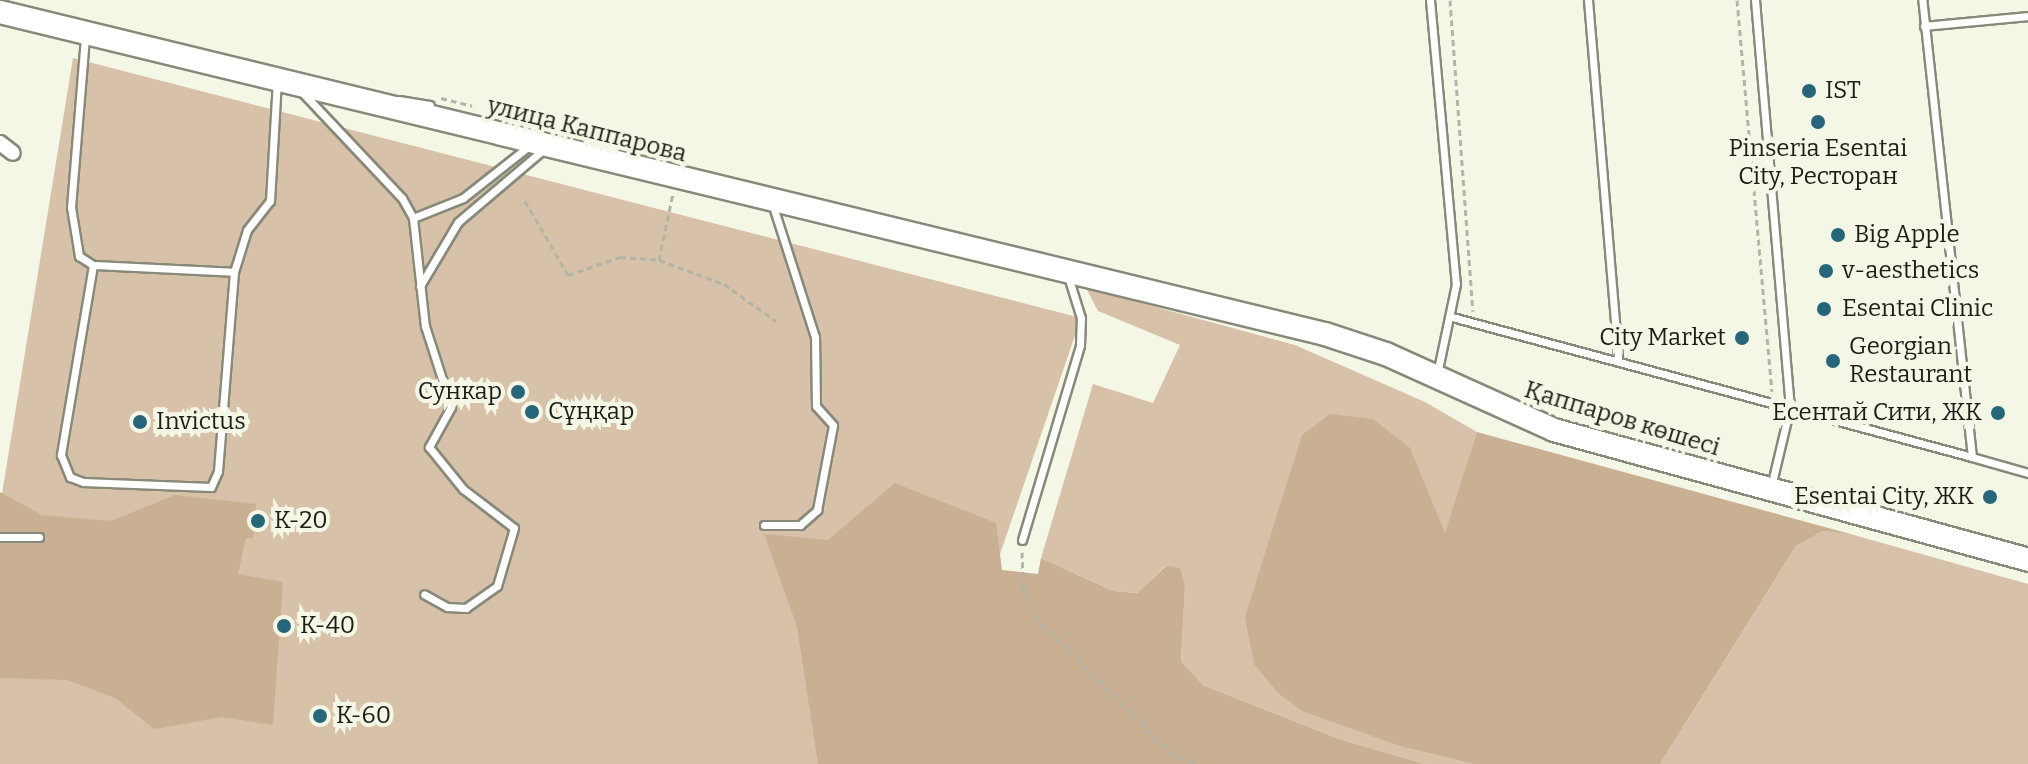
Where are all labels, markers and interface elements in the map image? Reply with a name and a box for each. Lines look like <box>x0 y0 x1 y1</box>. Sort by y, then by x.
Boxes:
place label: IST <box>1825 77 1861 105</box>
marker: IST <box>1800 82 1818 100</box>
street label: улица Каппарова <box>484 91 690 169</box>
marker: Pinseria Esentai City, Ресторан <box>1809 113 1827 131</box>
place label: Pinseria Esentai City, Ресторан <box>1728 135 1908 191</box>
place label: Big Apple <box>1854 221 1960 249</box>
marker: Big Apple <box>1829 226 1847 244</box>
place label: v-aesthetics <box>1842 257 1979 285</box>
marker: v-aesthetics <box>1817 262 1835 280</box>
place label: Esentai Clinic <box>1842 295 1993 323</box>
marker: Esentai Clinic <box>1813 298 1835 320</box>
place label: City Market <box>1599 324 1726 352</box>
marker: City Market <box>1733 329 1751 347</box>
place label: Georgian Restaurant <box>1849 333 1972 389</box>
marker: Georgian Restaurant <box>1824 352 1842 370</box>
street label: Қаппаров көшесі <box>1521 376 1723 462</box>
place label: Сункар <box>418 378 502 406</box>
marker: Сункар <box>509 383 527 401</box>
place label: Сұңқар <box>548 398 634 426</box>
place label: Есентай Сити, ЖК <box>1772 399 1982 427</box>
marker: Сұңқар <box>523 403 541 421</box>
marker: Есентай Сити, ЖК <box>1989 404 2007 422</box>
place label: Invictus <box>156 408 246 436</box>
marker: Invictus <box>131 413 149 431</box>
place label: Esentai City, ЖК <box>1794 483 1974 511</box>
marker: Esentai City, ЖК <box>1981 488 1999 506</box>
place label: K-20 <box>274 507 328 535</box>
marker: K-20 <box>249 512 267 530</box>
place label: K-40 <box>300 612 355 640</box>
marker: K-40 <box>275 617 293 635</box>
place label: K-60 <box>336 702 391 730</box>
marker: K-60 <box>311 707 329 725</box>

